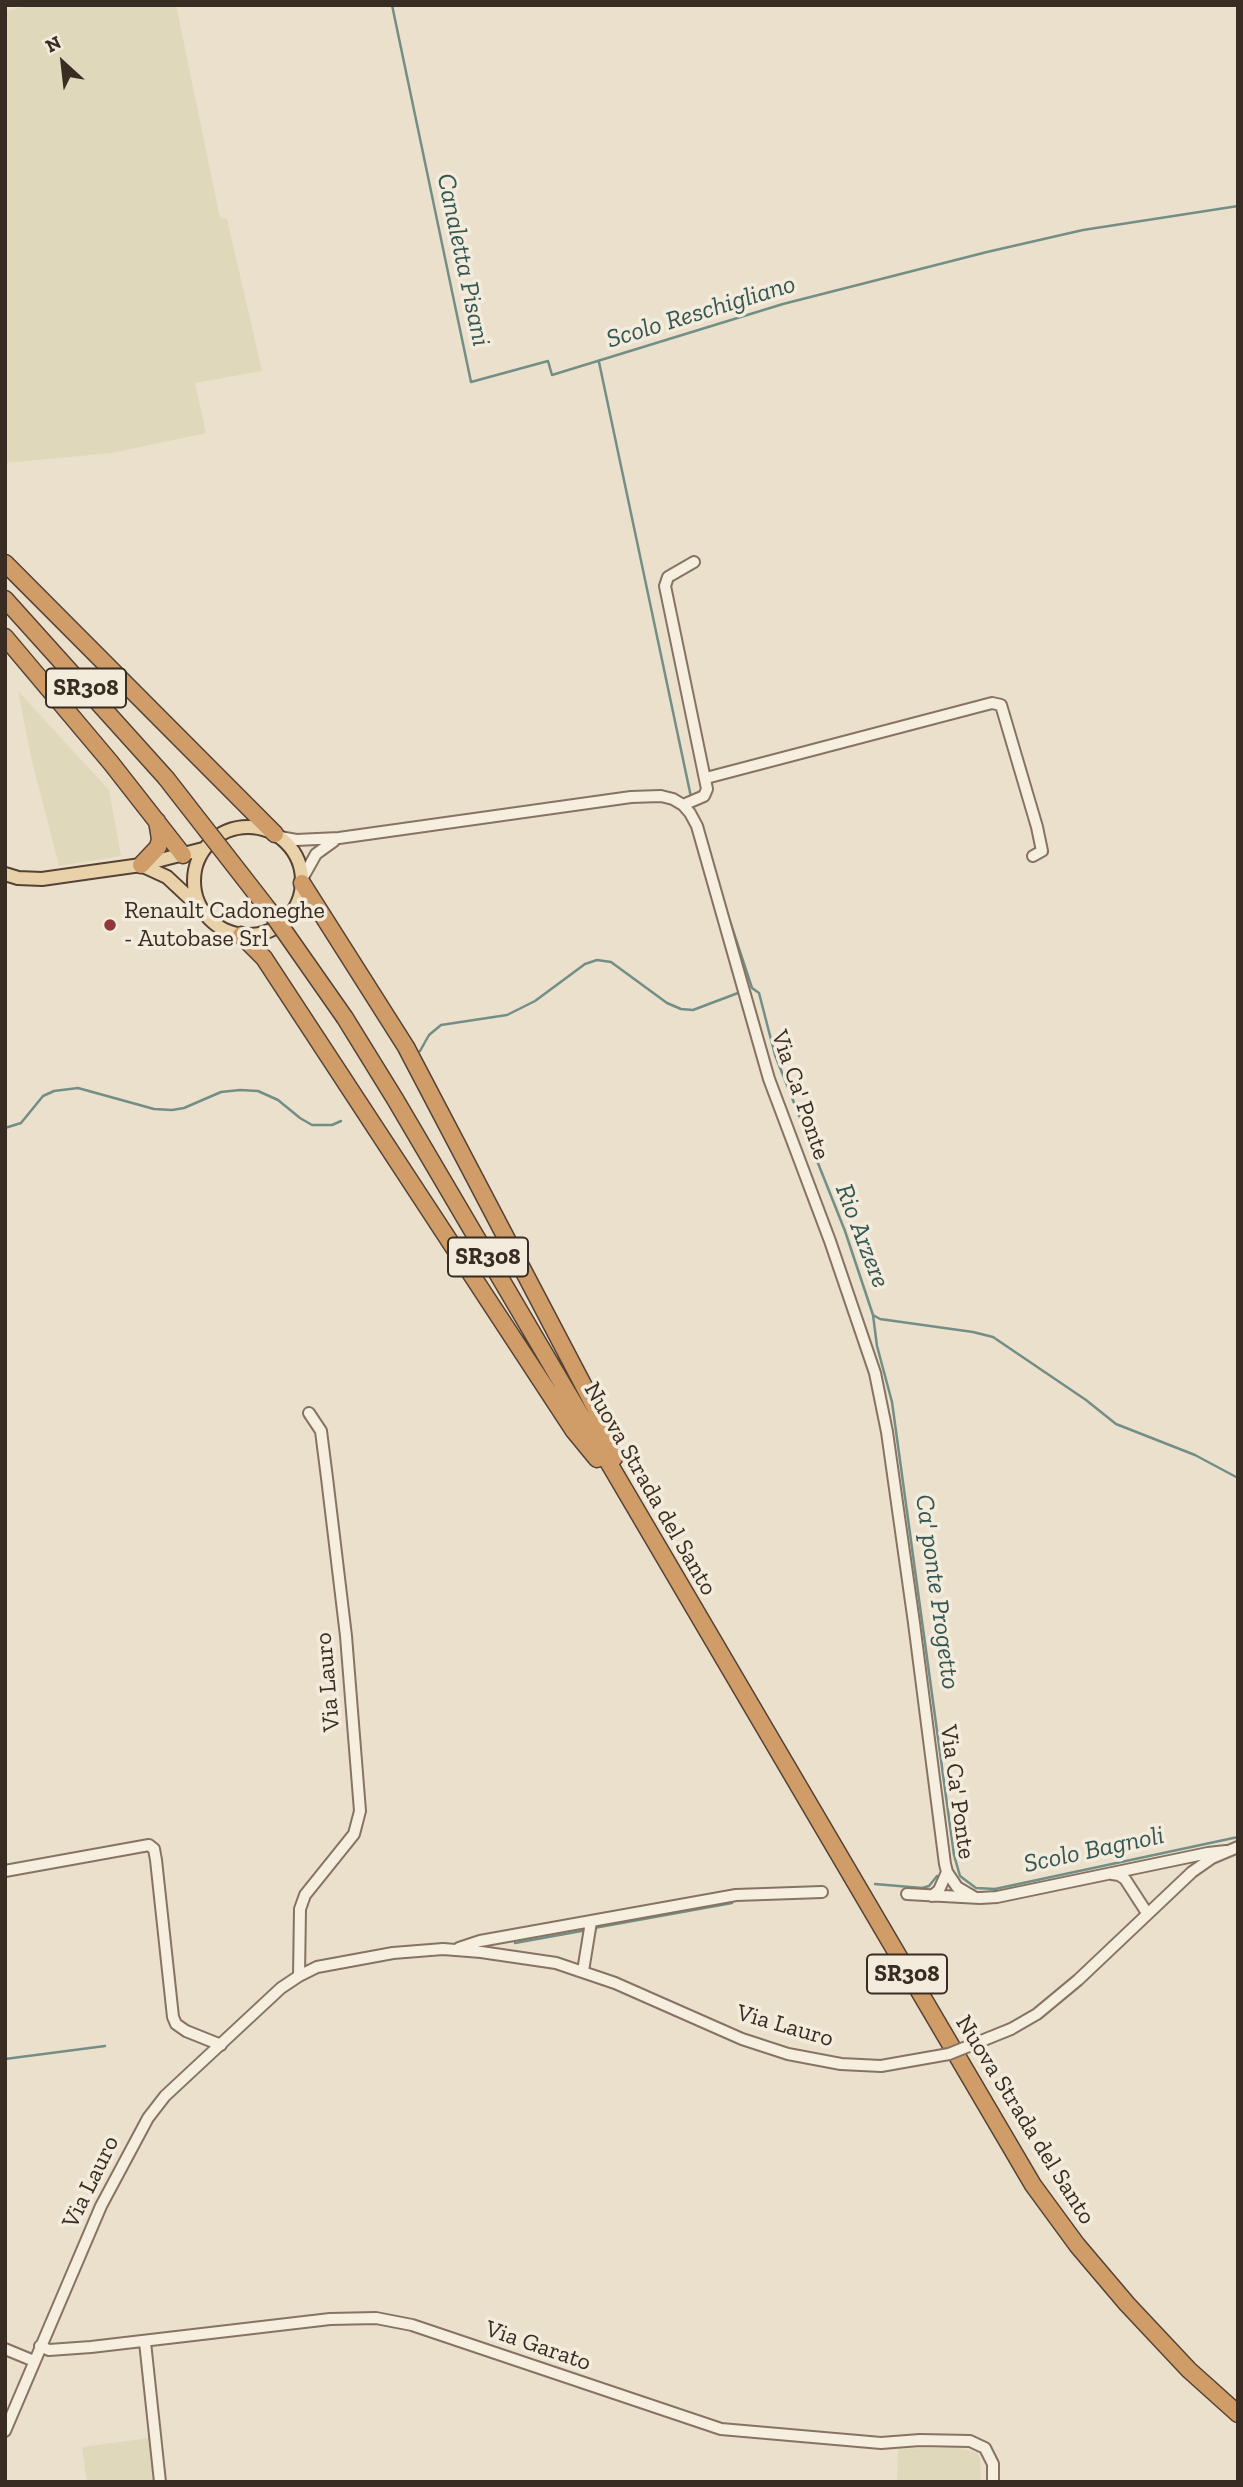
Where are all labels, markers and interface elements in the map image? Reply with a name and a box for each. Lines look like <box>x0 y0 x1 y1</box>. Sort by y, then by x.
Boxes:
north arrow <box>28 28 98 98</box>
text: N <box>42 30 65 57</box>
water label: Canaletta Pisani <box>429 171 497 349</box>
water label: Scolo Reschigliano <box>603 268 799 356</box>
road number: SR308 <box>46 668 126 708</box>
place label: Renault Cadoneghe - Autobase Srl <box>124 897 325 953</box>
marker: Renault Cadoneghe - Autobase Srl <box>102 917 118 933</box>
street label: Via Ca' Ponte <box>764 1026 836 1164</box>
water label: Rio Arzere <box>828 1180 896 1292</box>
road number: SR308 <box>448 1238 528 1276</box>
street label: Nuova Strada del Santo <box>577 1377 723 1601</box>
water label: Ca' ponte Progetto <box>908 1492 966 1692</box>
street label: Via Lauro <box>309 1631 347 1733</box>
street label: Via Ca' Ponte <box>933 1723 981 1861</box>
water label: Scolo Bagnoli <box>1021 1820 1167 1880</box>
road number: SR308 <box>867 1954 947 1994</box>
street label: Via Lauro <box>733 1998 837 2054</box>
street label: Nuova Strada del Santo <box>949 2010 1101 2230</box>
street label: Via Lauro <box>56 2131 126 2233</box>
street label: Via Garato <box>481 2314 595 2378</box>

